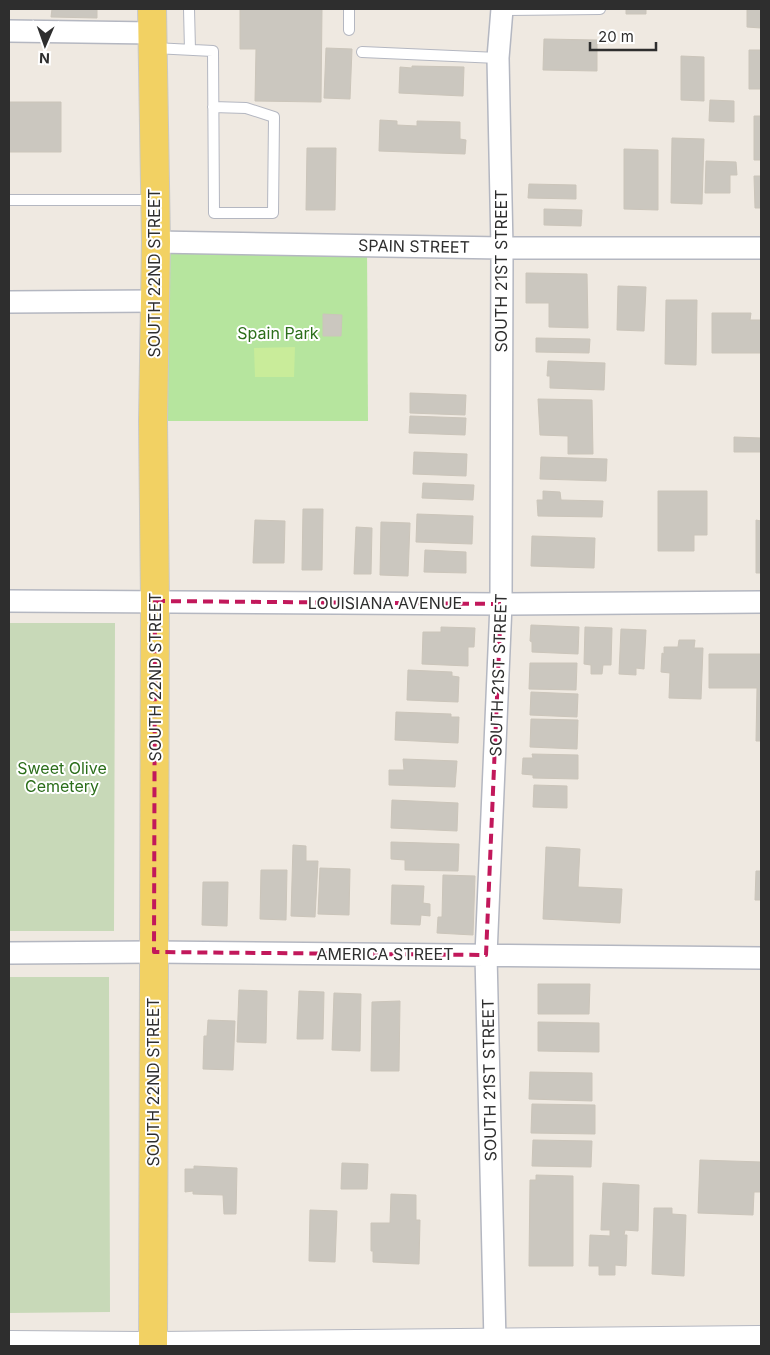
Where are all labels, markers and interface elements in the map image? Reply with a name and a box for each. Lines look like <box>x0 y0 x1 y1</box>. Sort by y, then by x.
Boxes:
north arrow <box>20 20 70 70</box>
scale bar <box>590 20 656 52</box>
text: 20 m <box>598 27 634 46</box>
text: N <box>39 50 50 67</box>
street label: SOUTH 22ND STREET <box>144 188 164 358</box>
street label: SOUTH 21ST STREET <box>491 190 511 352</box>
street label: SPAIN STREET <box>358 235 470 257</box>
park label: Spain Park <box>237 323 319 343</box>
street label: SOUTH 22ND STREET <box>145 592 165 762</box>
street label: LOUISIANA AVENUE <box>308 593 462 613</box>
street label: SOUTH 21ST STREET <box>485 593 511 757</box>
park label: Sweet Olive Cemetery <box>17 758 107 796</box>
street label: AMERICA STREET <box>316 944 454 964</box>
street label: SOUTH 22ND STREET <box>143 997 163 1167</box>
street label: SOUTH 21ST STREET <box>478 998 500 1162</box>

